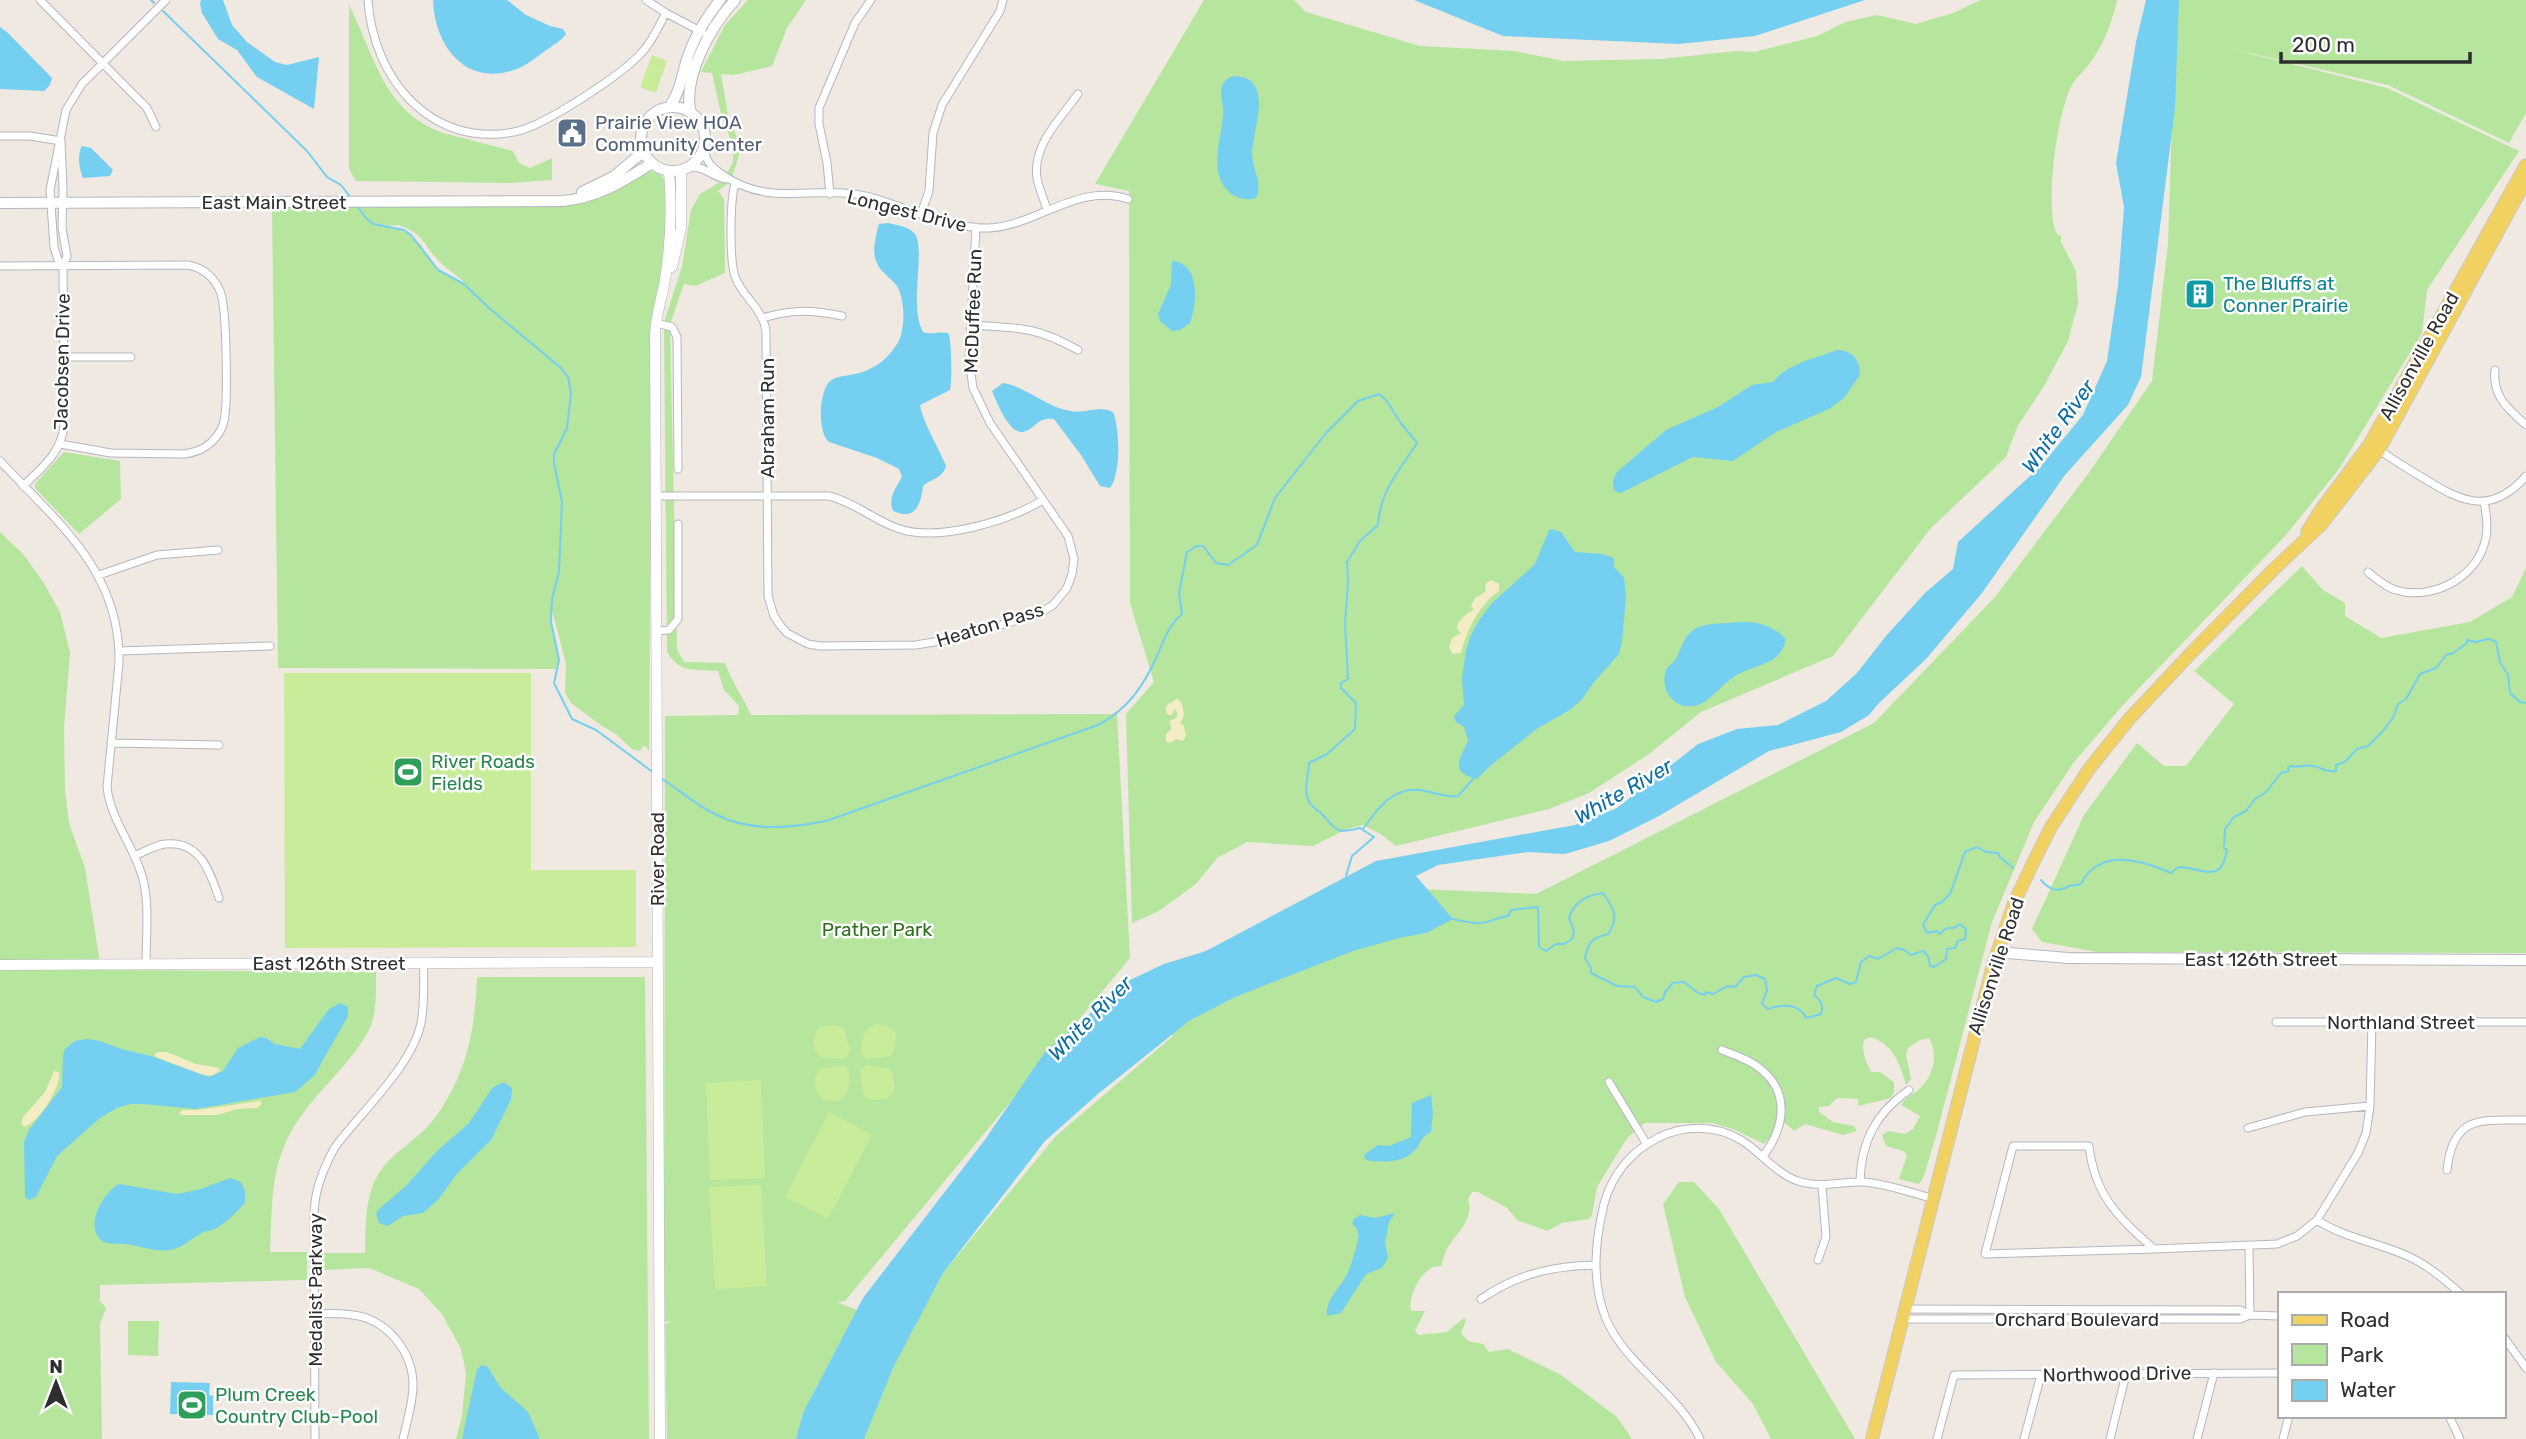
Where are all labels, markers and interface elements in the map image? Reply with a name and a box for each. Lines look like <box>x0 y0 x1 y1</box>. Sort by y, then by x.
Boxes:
scale bar <box>2281 21 2470 65</box>
text: 200 m <box>2292 32 2355 57</box>
place label: Prairie View HOA Community Center <box>595 111 763 156</box>
public building icon: Prairie View HOA Community Center <box>555 116 589 150</box>
street label: Longest Drive <box>845 185 969 237</box>
street label: East Main Street <box>201 191 347 214</box>
street label: McDuffee Run <box>959 248 987 374</box>
place label: The Bluffs at Conner Prairie <box>2223 272 2348 317</box>
building icon: The Bluffs at Conner Prairie <box>2183 277 2217 311</box>
street label: Allisonville Road <box>2374 288 2464 424</box>
street label: Jacobsen Drive <box>49 293 75 431</box>
street label: Abraham Run <box>756 358 779 478</box>
water label: White River <box>2016 374 2101 478</box>
street label: Heaton Pass <box>934 598 1046 652</box>
place label: River Roads Fields <box>431 750 535 795</box>
water label: White River <box>1569 752 1677 829</box>
sports icon: River Roads Fields <box>391 755 425 789</box>
street label: River Road <box>646 812 669 906</box>
street label: Allisonville Road <box>1963 894 2029 1038</box>
park label: Prather Park <box>822 918 932 941</box>
street label: East 126th Street <box>2184 948 2338 971</box>
street label: East 126th Street <box>252 952 406 975</box>
water label: White River <box>1042 970 1138 1066</box>
street label: Northland Street <box>2327 1011 2475 1034</box>
street label: Medalist Parkway <box>304 1213 327 1367</box>
legend <box>2278 1292 2505 1418</box>
text: Road <box>2340 1307 2390 1332</box>
street label: Orchard Boulevard <box>1995 1308 2159 1331</box>
text: Park <box>2340 1342 2384 1367</box>
north arrow <box>21 1348 91 1418</box>
text: N <box>49 1355 63 1378</box>
street label: Northwood Drive <box>2042 1361 2192 1387</box>
text: Water <box>2340 1377 2396 1402</box>
place label: Plum Creek Country Club-Pool <box>215 1383 378 1428</box>
sports icon: Plum Creek Country Club-Pool <box>175 1388 209 1422</box>

